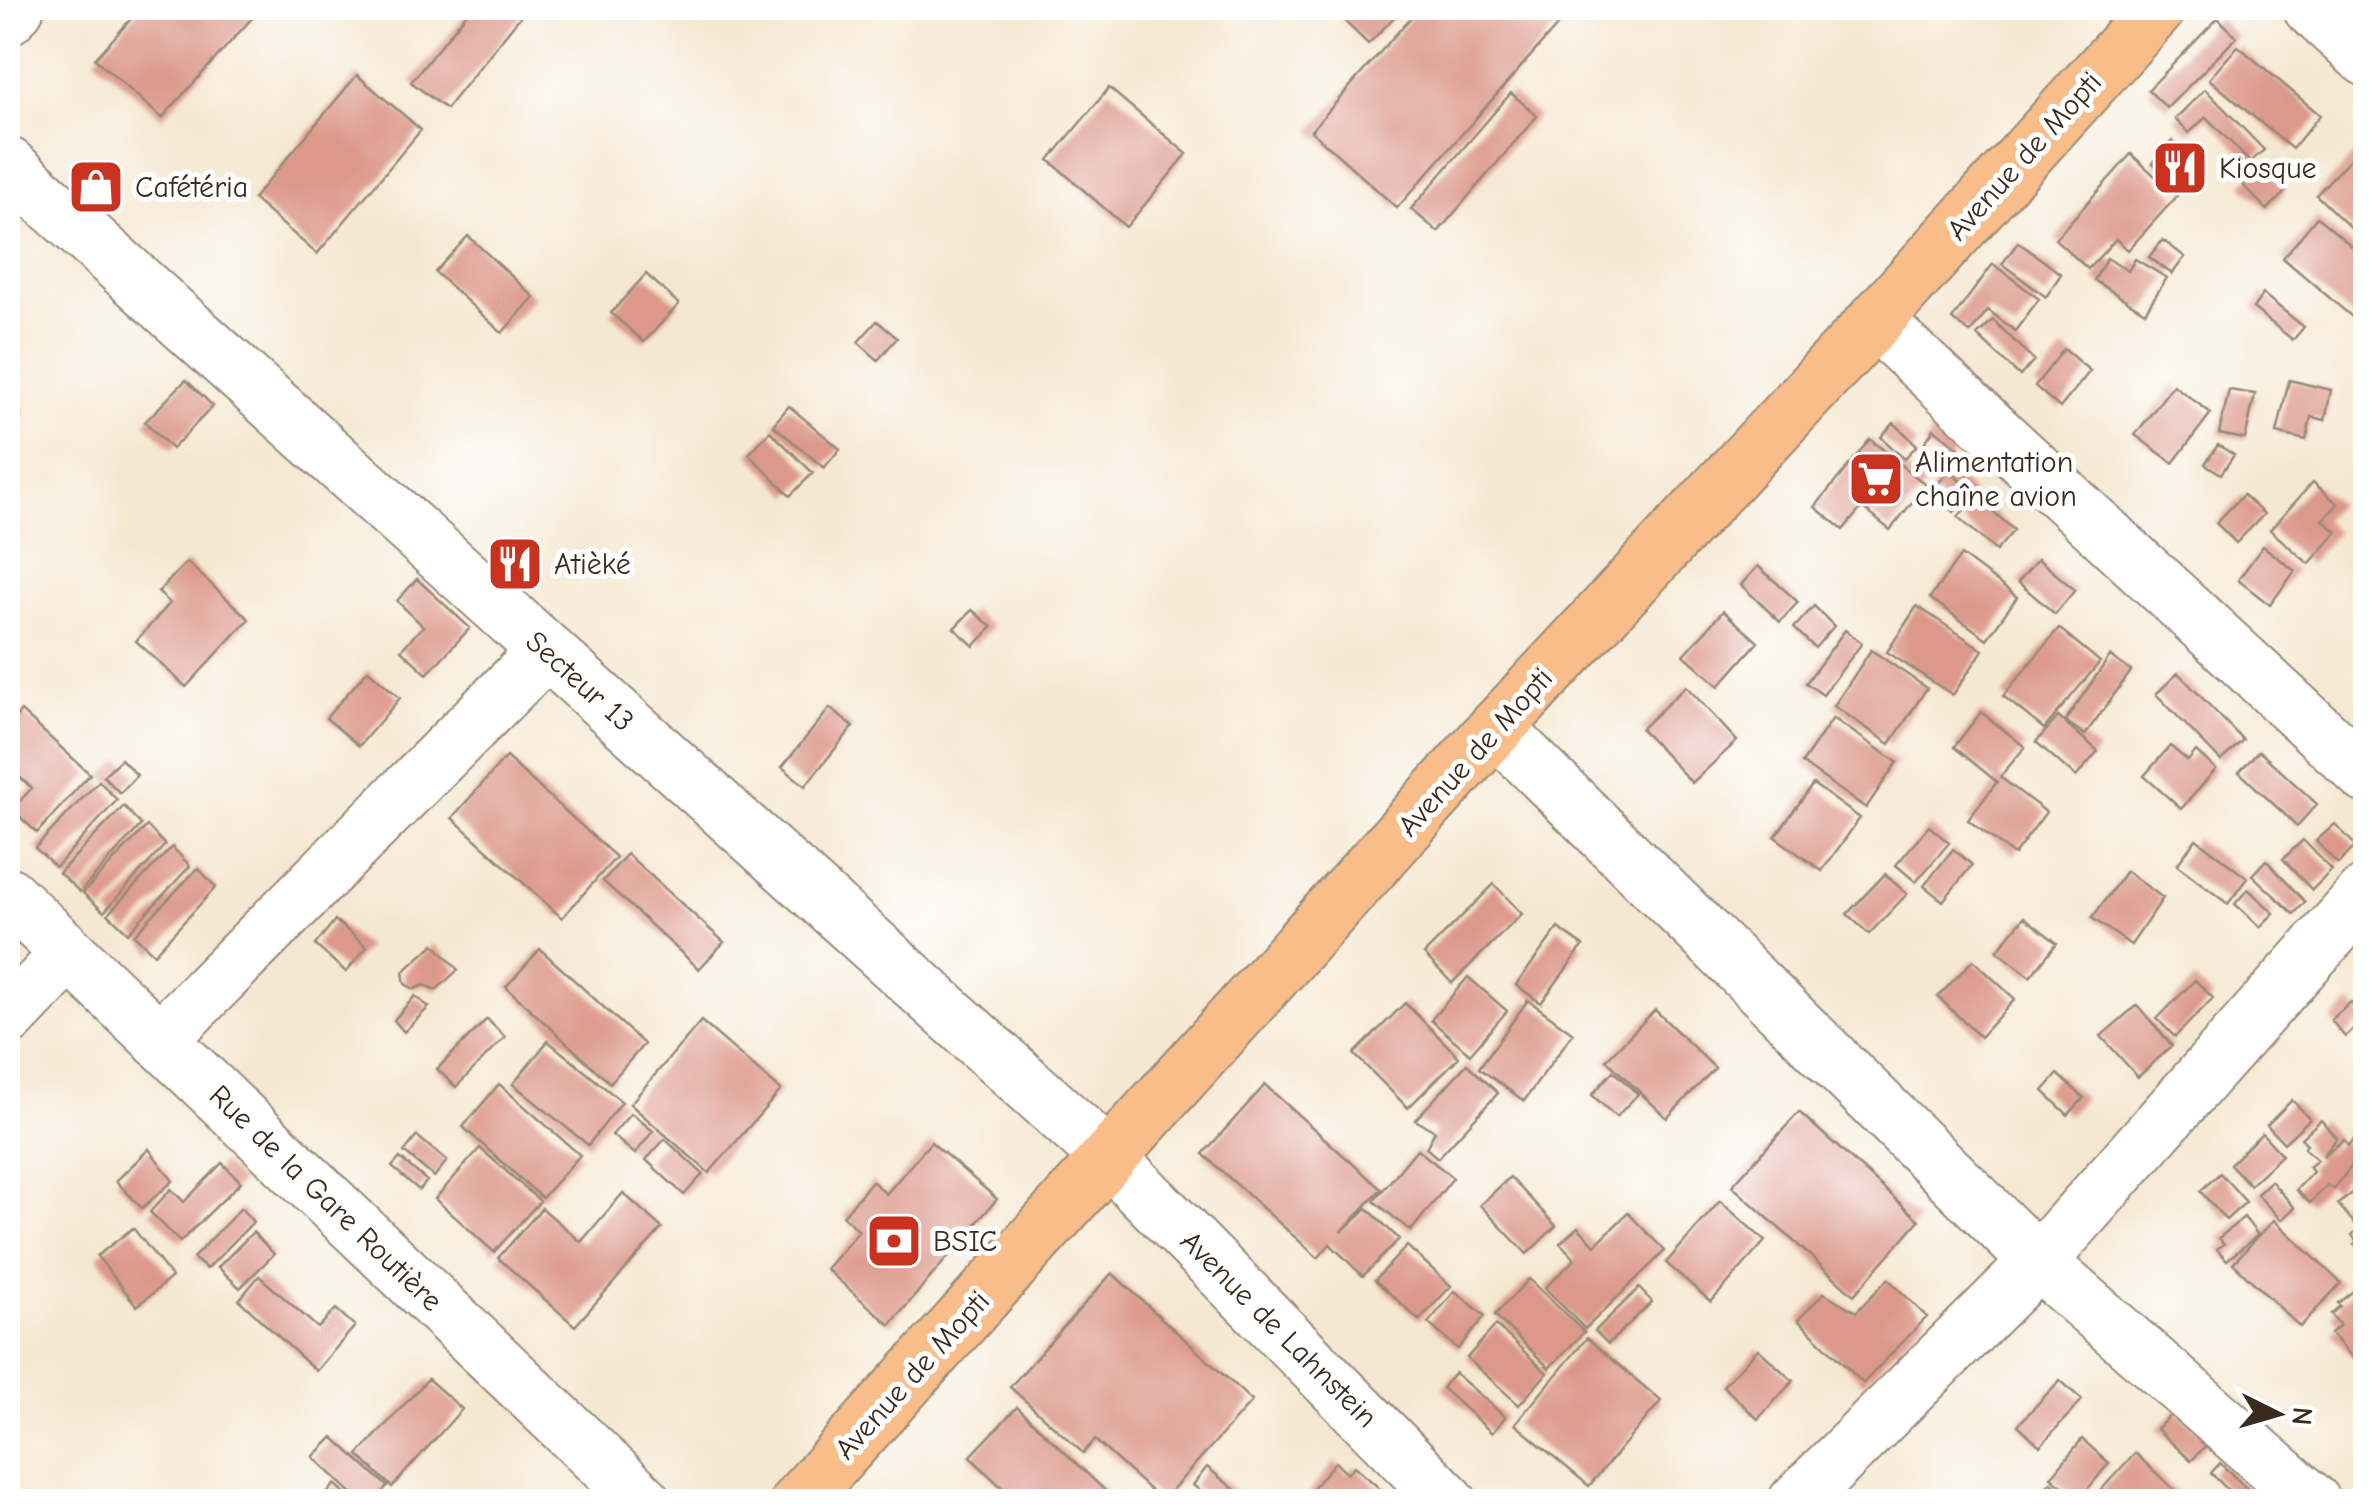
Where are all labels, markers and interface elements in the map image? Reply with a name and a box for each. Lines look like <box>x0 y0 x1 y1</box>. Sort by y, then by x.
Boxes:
street label: Avenue de Mopti <box>1940 65 2109 248</box>
restaurant icon: Kiosque <box>2150 138 2210 198</box>
place label: Kiosque <box>2219 151 2317 186</box>
shop icon: Cafétéria <box>66 157 126 217</box>
place label: Cafétéria <box>135 170 248 205</box>
place label: Alimentation chaîne avion <box>1915 445 2077 514</box>
supermarket icon: Alimentation chaîne avion <box>1846 449 1906 509</box>
restaurant icon: Atièké <box>485 534 545 594</box>
place label: Atièké <box>554 547 631 582</box>
street label: Secteur 13 <box>518 624 641 739</box>
street label: Avenue de Mopti <box>1391 661 1560 844</box>
street label: Rue de la Gare Routière <box>202 1078 449 1319</box>
bank icon: BSIC <box>864 1211 924 1271</box>
place label: BSIC <box>933 1224 997 1259</box>
street label: Avenue de Lahnstein <box>1173 1224 1384 1435</box>
street label: Avenue de Mopti <box>828 1284 997 1467</box>
north arrow <box>2228 1364 2328 1464</box>
text: N <box>2285 1406 2319 1427</box>

